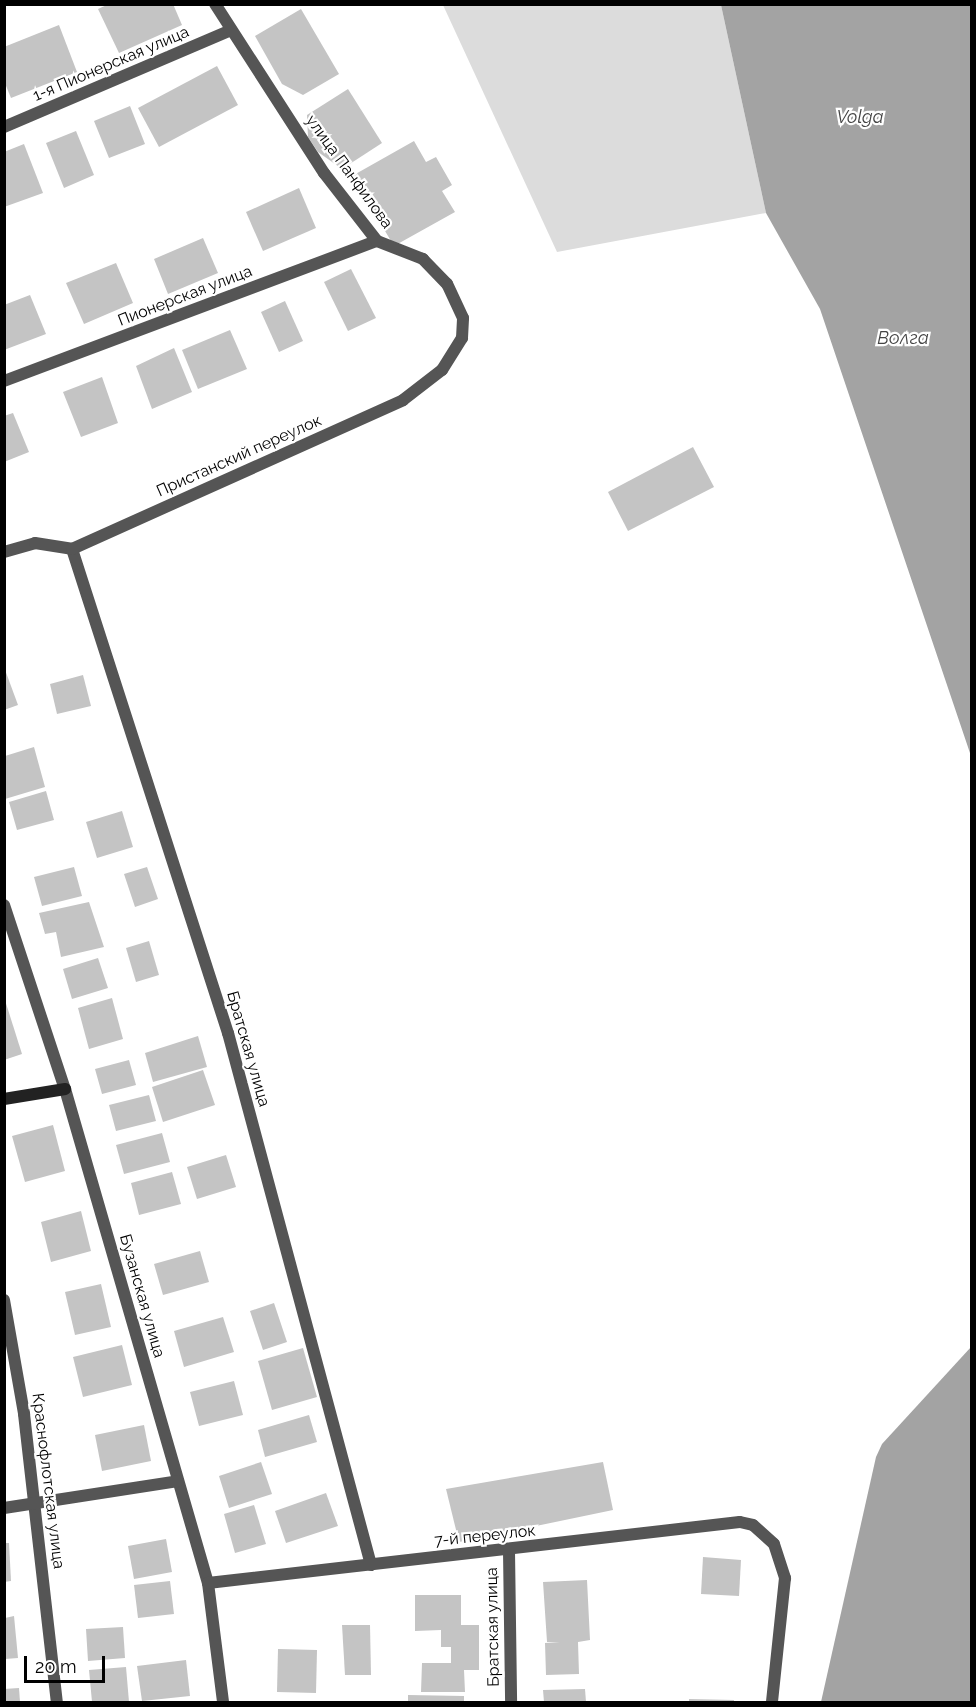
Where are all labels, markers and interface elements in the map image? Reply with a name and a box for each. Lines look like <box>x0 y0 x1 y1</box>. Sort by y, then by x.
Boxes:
street label: 1-я Пионерская улица <box>30 22 192 106</box>
water label: Volga <box>836 106 884 128</box>
street label: улица Панфилова <box>301 112 397 232</box>
street label: Пионерская улица <box>115 262 255 330</box>
water label: Волга <box>877 327 929 349</box>
street label: Пристанский переулок <box>154 411 324 501</box>
street label: Братская улица <box>222 989 274 1109</box>
street label: Бузанская улица <box>115 1232 169 1360</box>
street label: Краснофлотская улица <box>28 1392 68 1570</box>
street label: 7-й переулок <box>434 1521 536 1551</box>
street label: Братская улица <box>482 1567 504 1687</box>
scale bar <box>27 1644 108 1682</box>
text: 20 m <box>35 1656 77 1677</box>

